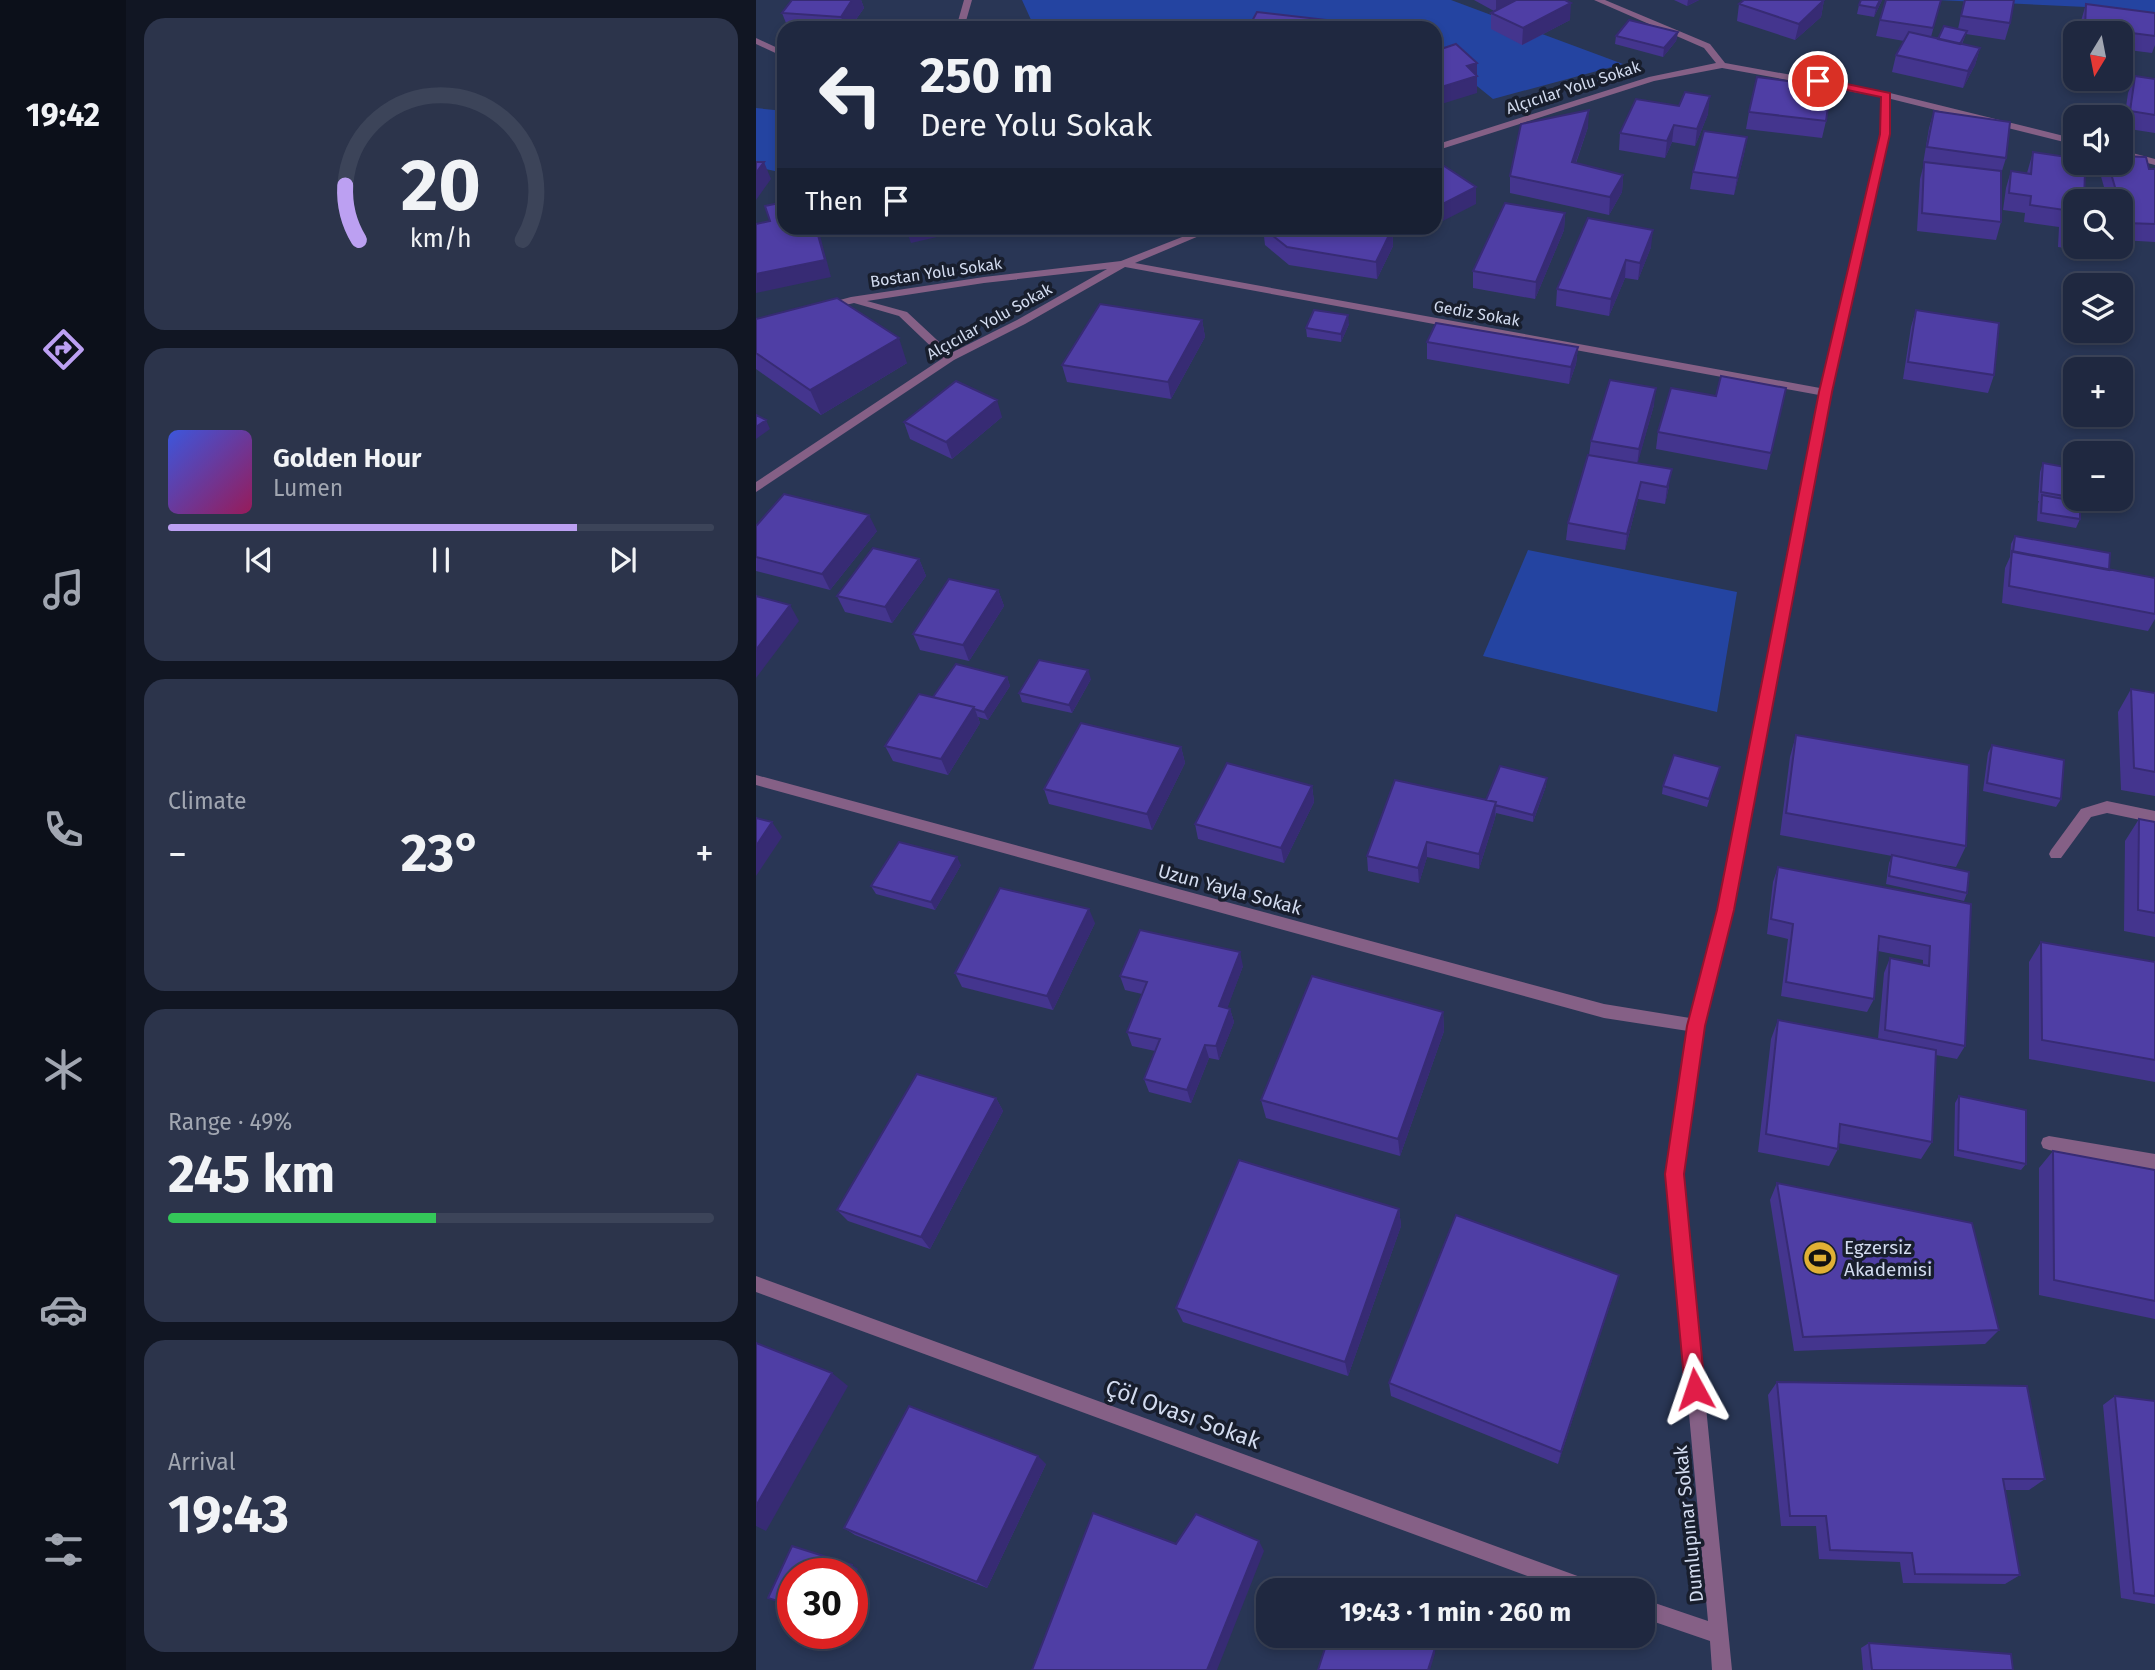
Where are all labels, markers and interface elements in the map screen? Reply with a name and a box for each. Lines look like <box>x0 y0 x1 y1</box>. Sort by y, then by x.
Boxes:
north arrow <box>2063 21 2133 91</box>
map controls <box>2063 21 2133 511</box>
text: 250 m <box>920 46 1053 105</box>
icon: left <box>805 49 896 140</box>
pin <box>1788 51 1848 111</box>
street label: Alçıcılar Yolu Sokak <box>1504 57 1644 119</box>
icon: arrive <box>1799 62 1837 100</box>
text: 19:42 <box>26 96 100 134</box>
button: sound <box>2063 105 2133 175</box>
text: Dere Yolu Sokak <box>920 106 1152 144</box>
text: 20 <box>401 143 481 230</box>
icon: arrive <box>877 182 915 220</box>
text: Then <box>805 186 863 217</box>
button: search <box>2063 189 2133 259</box>
text: km/h <box>410 224 472 254</box>
street label: Bostan Yolu Sokak <box>869 254 1004 291</box>
button: layers <box>2063 273 2133 343</box>
street label: Alçıcılar Yolu Sokak <box>923 279 1056 365</box>
street label: Gediz Sokak <box>1432 297 1522 331</box>
icon: directions <box>39 325 88 374</box>
button: + <box>2063 357 2133 427</box>
button: − <box>2063 441 2133 511</box>
text: Golden Hour <box>273 443 421 474</box>
text: Lumen <box>273 474 343 502</box>
icon: previous <box>240 541 278 579</box>
icon: pause <box>422 541 460 579</box>
icon: next <box>604 541 642 579</box>
icon: music <box>39 565 88 614</box>
text: Climate <box>168 787 247 815</box>
icon: phone <box>39 805 88 854</box>
text: 23° <box>401 822 481 885</box>
text: − <box>168 831 187 877</box>
text: + <box>695 831 714 877</box>
street label: Uzun Yayla Sokak <box>1155 859 1305 920</box>
icon: climate <box>39 1045 88 1094</box>
text: Range · 49% <box>168 1108 292 1136</box>
text: 245 km <box>168 1143 335 1206</box>
place label: Egzersiz Akademisi <box>1844 1236 1932 1281</box>
sports icon: Egzersiz Akademisi <box>1801 1239 1839 1277</box>
icon: car <box>39 1285 88 1334</box>
position arrow <box>1658 1352 1732 1426</box>
street label: Çöl Ovası Sokak <box>1102 1373 1265 1455</box>
street label: Dumlupınar Sokak <box>1669 1444 1708 1604</box>
text: Arrival <box>168 1448 235 1476</box>
text: 19:43 <box>168 1483 289 1546</box>
icon: filters <box>39 1525 88 1574</box>
speed limit sign: 30 <box>777 1558 868 1649</box>
text: 19:43 · 1 min · 260 m <box>1340 1597 1571 1628</box>

